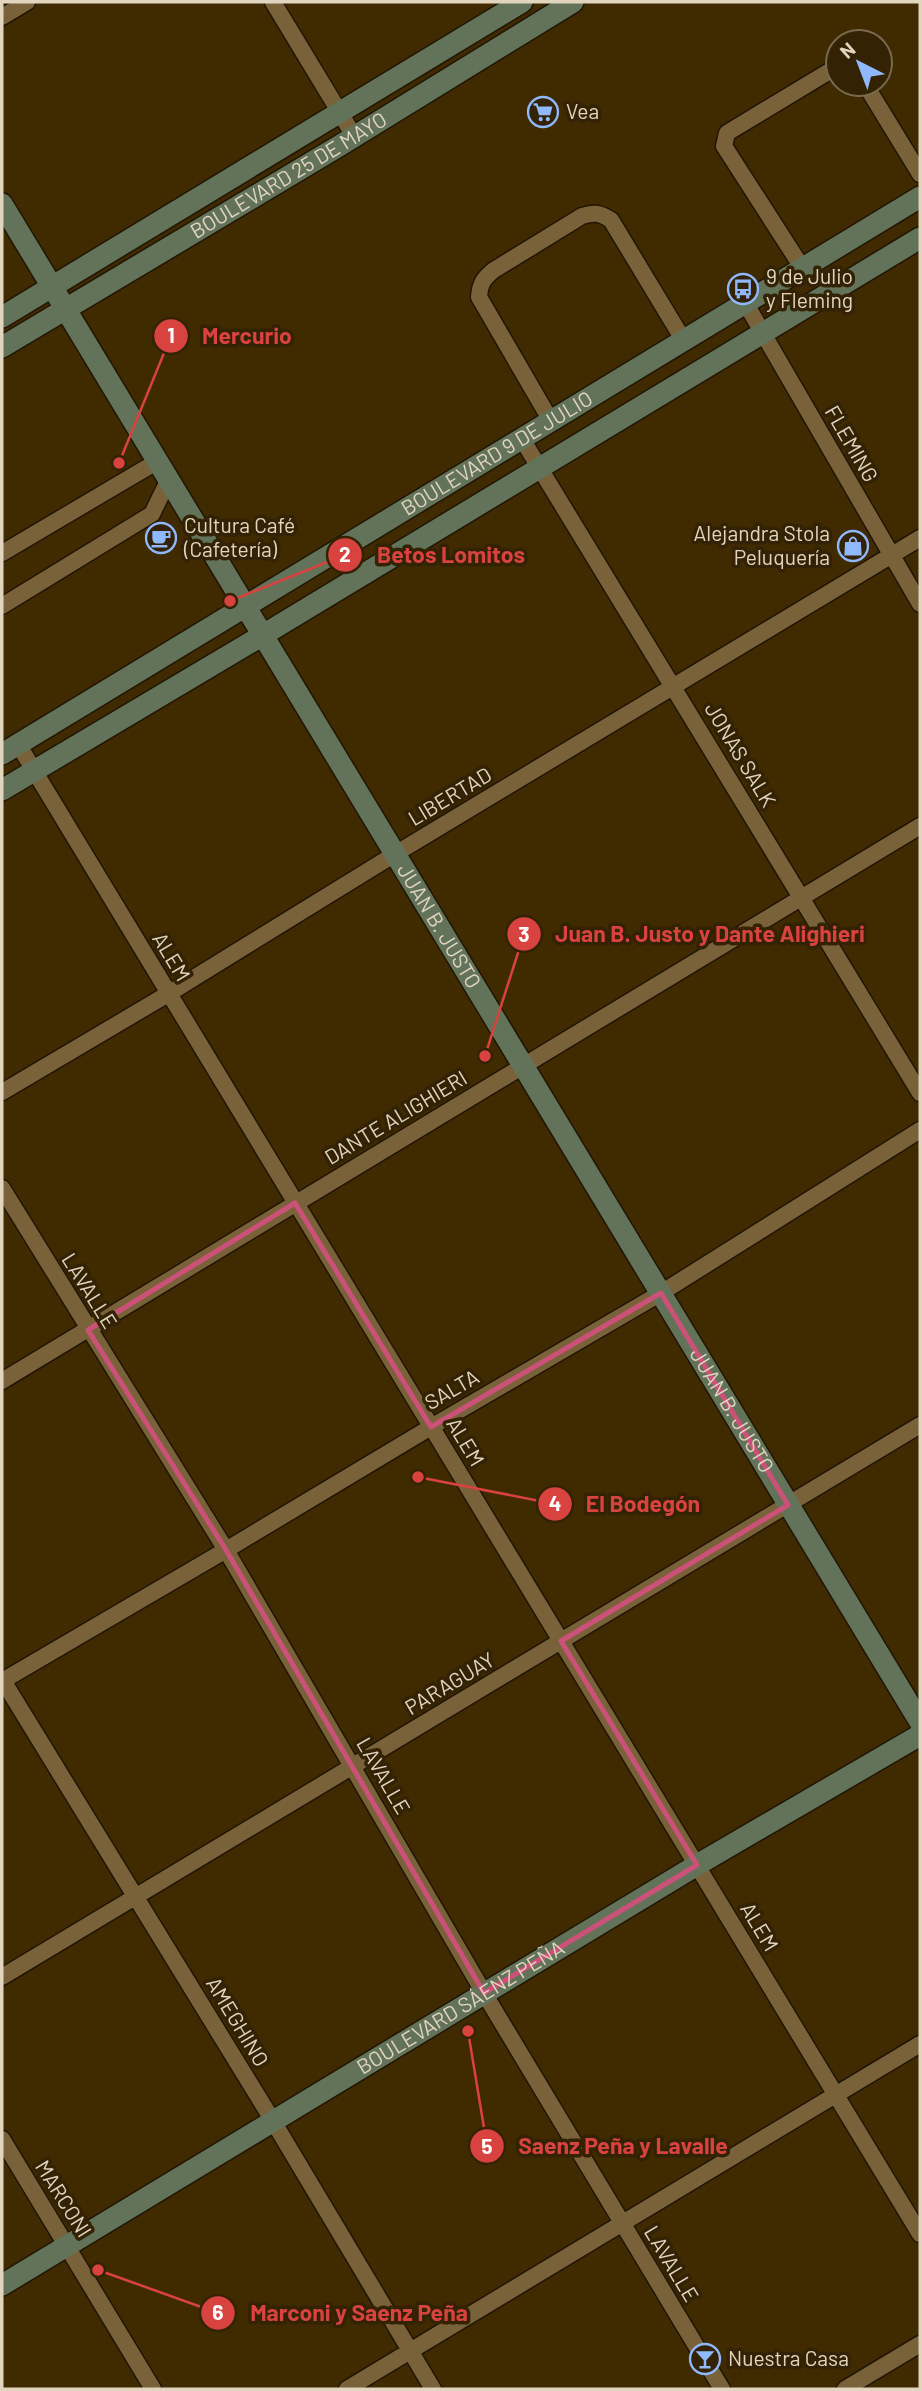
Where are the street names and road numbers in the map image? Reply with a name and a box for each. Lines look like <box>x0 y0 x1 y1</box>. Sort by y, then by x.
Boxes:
street label: BOULEVARD 25 DE MAYO <box>185 106 391 243</box>
street label: BOULEVARD 9 DE JULIO <box>396 385 596 520</box>
street label: FLEMING <box>820 401 884 486</box>
street label: JONAS SALK <box>700 698 782 811</box>
street label: LIBERTAD <box>403 761 495 830</box>
street label: JUAN B. JUSTO <box>393 859 487 992</box>
street label: ALEM <box>148 927 196 985</box>
street label: DANTE ALIGHIERI <box>320 1064 471 1169</box>
street label: LAVALLE <box>57 1248 123 1333</box>
street label: JUAN B. JUSTO <box>686 1343 780 1477</box>
street label: SALTA <box>420 1363 483 1414</box>
street label: ALEM <box>442 1412 490 1470</box>
street label: PARAGUAY <box>400 1646 499 1719</box>
street label: LAVALLE <box>352 1733 416 1818</box>
street label: ALEM <box>736 1897 784 1955</box>
street label: BOULEVARD SÁENZ PEÑA <box>352 1934 568 2079</box>
street label: AMEGHINO <box>202 1972 275 2070</box>
street label: MARCONI <box>31 2155 98 2241</box>
street label: LAVALLE <box>640 2221 705 2306</box>

